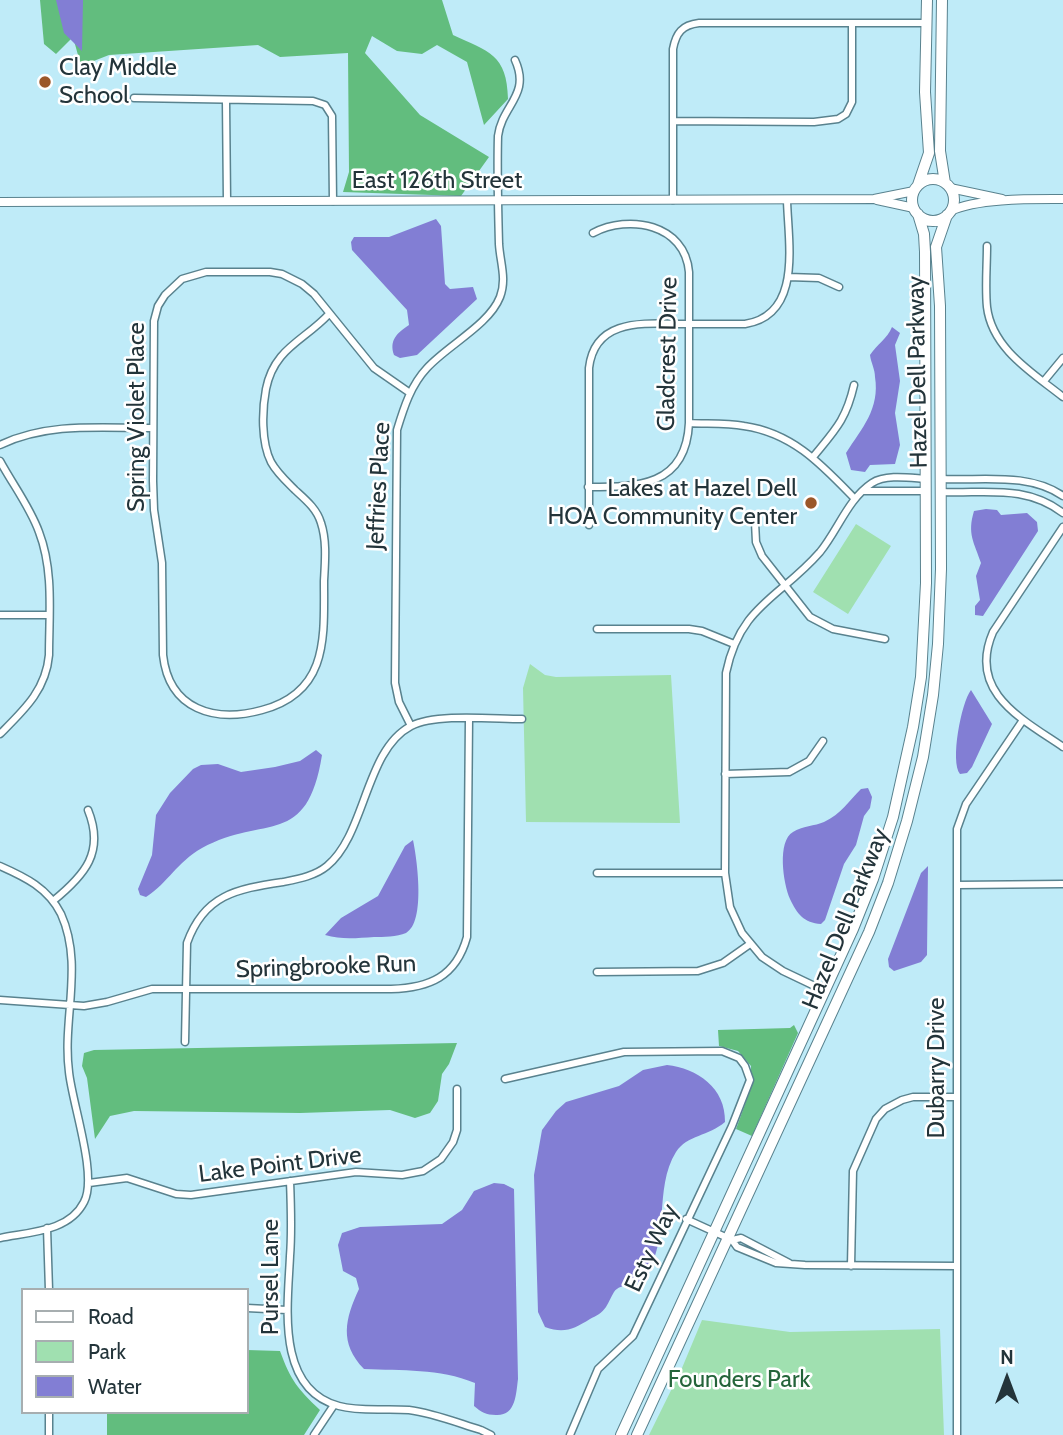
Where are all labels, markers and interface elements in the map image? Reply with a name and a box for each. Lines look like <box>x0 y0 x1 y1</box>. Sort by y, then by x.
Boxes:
place label: Clay Middle School <box>59 54 177 110</box>
marker: Clay Middle School <box>37 74 53 90</box>
street label: East 126th Street <box>352 167 522 195</box>
street label: Hazel Dell Parkway <box>902 275 934 469</box>
street label: Gladcrest Drive <box>652 277 684 431</box>
street label: Spring Violet Place <box>123 322 151 512</box>
street label: Jeffries Place <box>361 421 397 551</box>
place label: Lakes at Hazel Dell HOA Community Center <box>547 475 797 531</box>
marker: Lakes at Hazel Dell HOA Community Center <box>803 495 819 511</box>
street label: Hazel Dell Parkway <box>797 824 895 1014</box>
street label: Springbrooke Run <box>235 949 417 985</box>
street label: Dubarry Drive <box>923 997 951 1139</box>
street label: Lake Point Drive <box>197 1141 363 1189</box>
street label: Esty Way <box>619 1199 685 1297</box>
street label: Pursel Lane <box>257 1219 285 1335</box>
legend <box>21 1288 248 1414</box>
text: Road <box>88 1304 134 1329</box>
text: Park <box>88 1339 126 1364</box>
north arrow <box>972 1344 1042 1414</box>
text: N <box>1000 1346 1014 1369</box>
park label: Founders Park <box>668 1366 810 1394</box>
text: Water <box>88 1374 141 1399</box>

